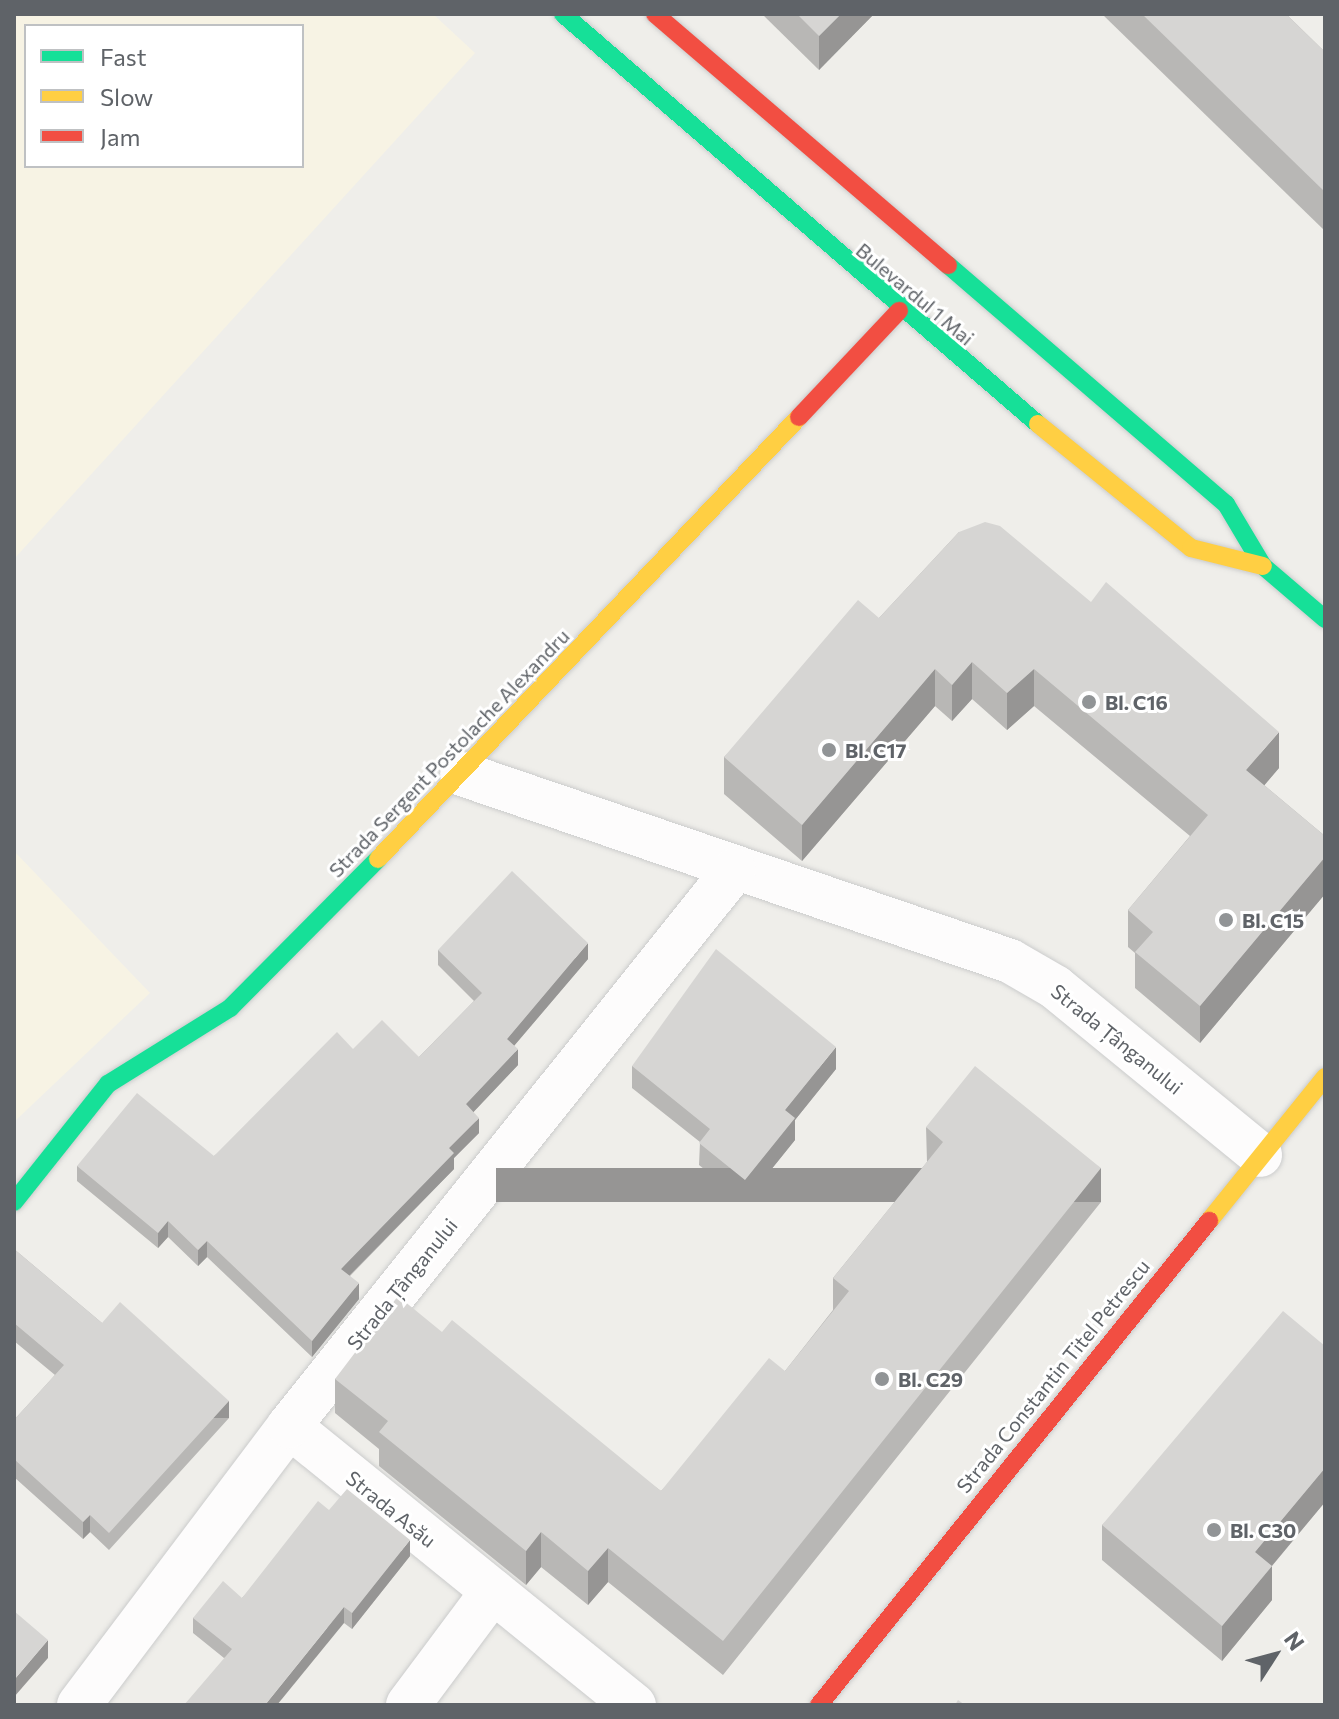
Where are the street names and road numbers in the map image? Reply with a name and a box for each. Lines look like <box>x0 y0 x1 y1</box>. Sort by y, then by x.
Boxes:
street label: Bulevardul 1 Mai <box>851 238 979 350</box>
street label: Strada Sergent Postolache Alexandru <box>324 624 574 882</box>
street label: Strada Țânganului <box>1047 979 1187 1099</box>
street label: Strada Țânganului <box>342 1214 462 1354</box>
street label: Strada Constantin Titel Petrescu <box>951 1254 1155 1498</box>
street label: Strada Asău <box>341 1466 441 1552</box>

